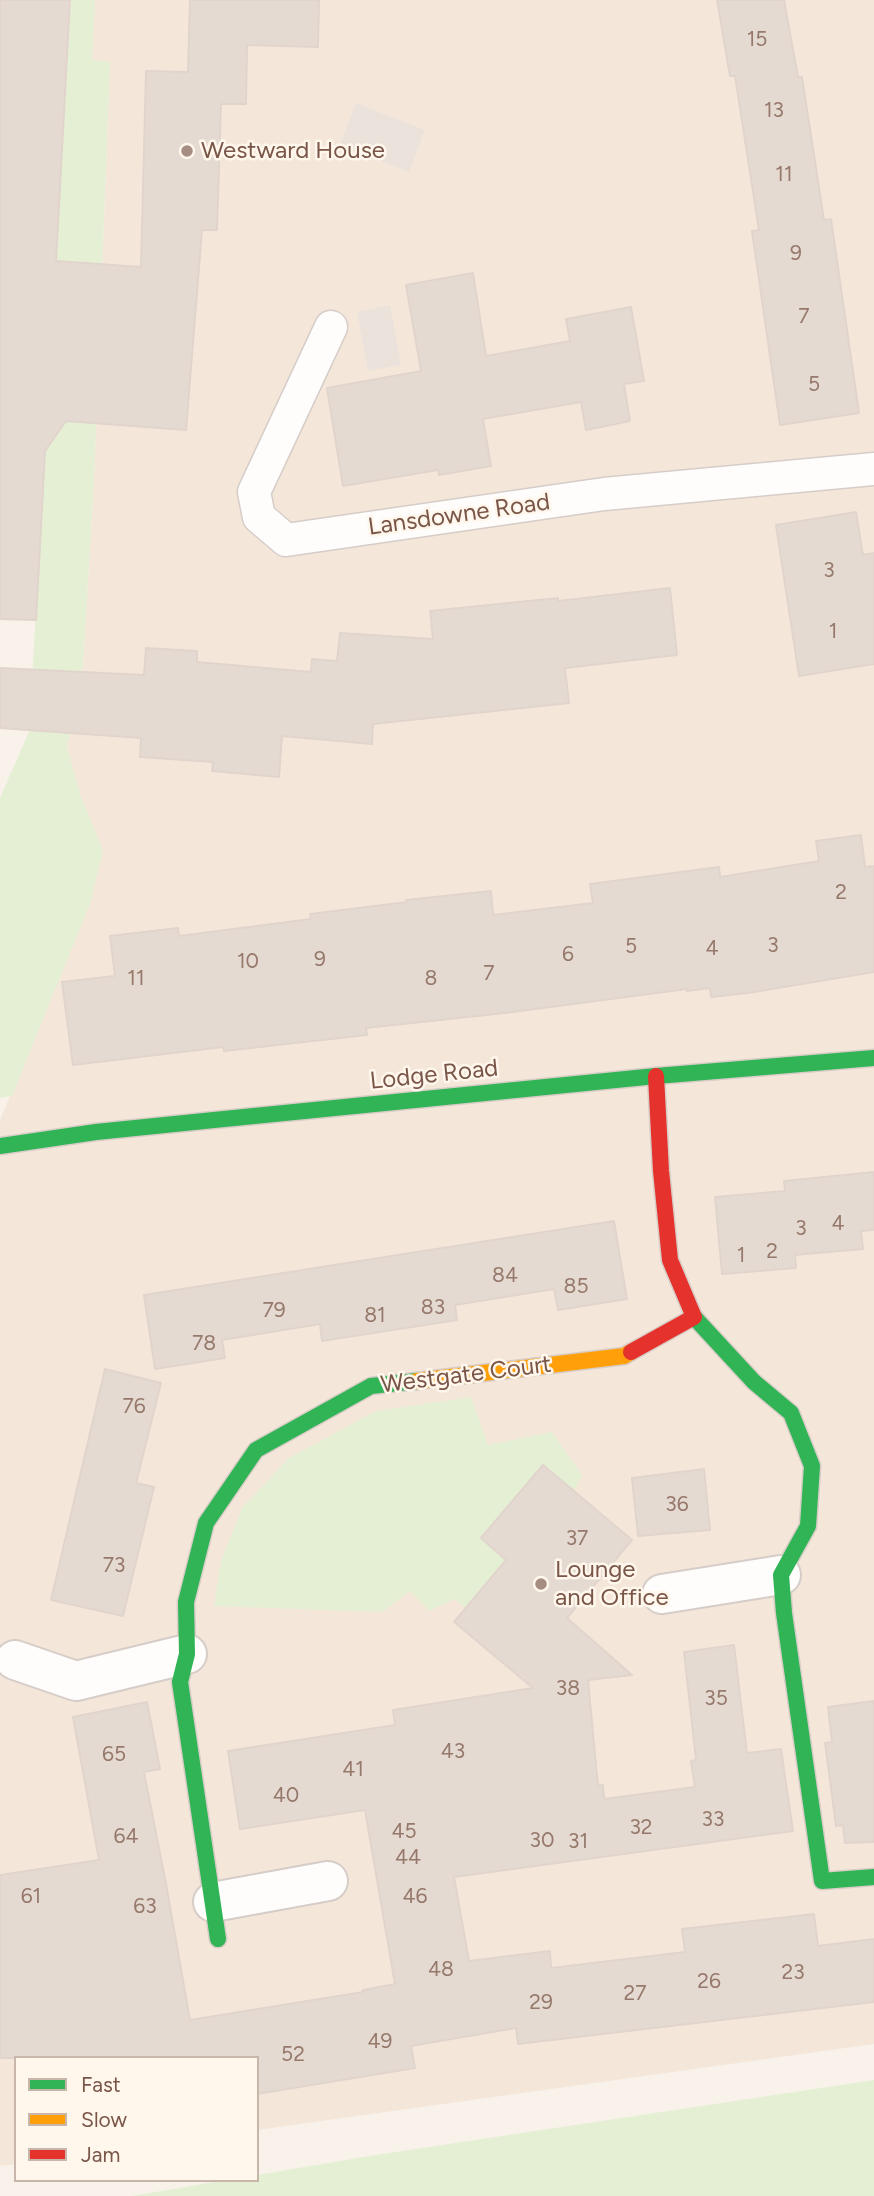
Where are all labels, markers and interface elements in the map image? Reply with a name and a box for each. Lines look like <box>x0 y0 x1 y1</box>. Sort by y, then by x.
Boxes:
house number: 15 <box>747 27 767 53</box>
house number: 13 <box>764 98 784 124</box>
place label: Westward House <box>201 137 385 165</box>
marker: Westward House <box>179 143 195 159</box>
house number: 11 <box>775 162 793 188</box>
house number: 9 <box>790 241 802 267</box>
house number: 7 <box>798 304 810 330</box>
house number: 5 <box>808 372 820 398</box>
street label: Lansdowne Road <box>366 488 552 542</box>
house number: 3 <box>823 558 835 584</box>
house number: 1 <box>829 619 837 645</box>
house number: 2 <box>835 880 847 906</box>
house number: 3 <box>767 933 779 959</box>
house number: 5 <box>625 934 637 960</box>
house number: 4 <box>705 936 719 962</box>
house number: 6 <box>562 942 574 968</box>
house number: 9 <box>314 947 326 973</box>
house number: 10 <box>237 949 259 975</box>
house number: 7 <box>483 961 495 987</box>
house number: 11 <box>127 966 145 992</box>
house number: 8 <box>425 966 437 992</box>
street label: Lodge Road <box>368 1054 500 1096</box>
house number: 4 <box>831 1211 845 1237</box>
house number: 3 <box>795 1216 807 1242</box>
house number: 2 <box>766 1239 778 1265</box>
house number: 1 <box>737 1243 745 1269</box>
house number: 84 <box>492 1263 518 1289</box>
house number: 85 <box>564 1274 588 1300</box>
house number: 83 <box>421 1295 445 1321</box>
house number: 79 <box>262 1298 286 1324</box>
house number: 81 <box>364 1303 386 1329</box>
house number: 78 <box>192 1331 216 1357</box>
street label: Westgate Court <box>379 1350 553 1400</box>
house number: 76 <box>122 1394 146 1420</box>
house number: 36 <box>665 1492 689 1518</box>
house number: 37 <box>566 1526 588 1552</box>
house number: 73 <box>103 1553 125 1579</box>
place label: Lounge and Office <box>555 1556 669 1612</box>
marker: Lounge and Office <box>533 1576 549 1592</box>
house number: 38 <box>556 1676 580 1702</box>
house number: 35 <box>704 1686 728 1712</box>
house number: 43 <box>441 1739 465 1765</box>
house number: 65 <box>102 1742 126 1768</box>
house number: 41 <box>342 1757 364 1783</box>
house number: 40 <box>273 1783 299 1809</box>
house number: 33 <box>702 1807 724 1833</box>
house number: 32 <box>629 1815 653 1841</box>
house number: 45 <box>391 1819 417 1845</box>
house number: 64 <box>114 1824 138 1850</box>
house number: 30 <box>530 1828 554 1854</box>
house number: 31 <box>568 1829 588 1855</box>
house number: 44 <box>395 1845 421 1871</box>
house number: 61 <box>21 1884 41 1910</box>
house number: 46 <box>403 1884 427 1910</box>
house number: 63 <box>133 1894 157 1920</box>
house number: 48 <box>428 1957 454 1983</box>
house number: 23 <box>781 1960 805 1986</box>
house number: 26 <box>697 1969 721 1995</box>
house number: 27 <box>623 1981 647 2007</box>
house number: 29 <box>529 1990 553 2016</box>
house number: 49 <box>368 2029 392 2055</box>
house number: 52 <box>281 2042 305 2068</box>
legend <box>14 2056 259 2182</box>
text: Fast <box>81 2072 121 2097</box>
text: Slow <box>81 2107 127 2132</box>
text: Jam <box>81 2142 120 2167</box>

